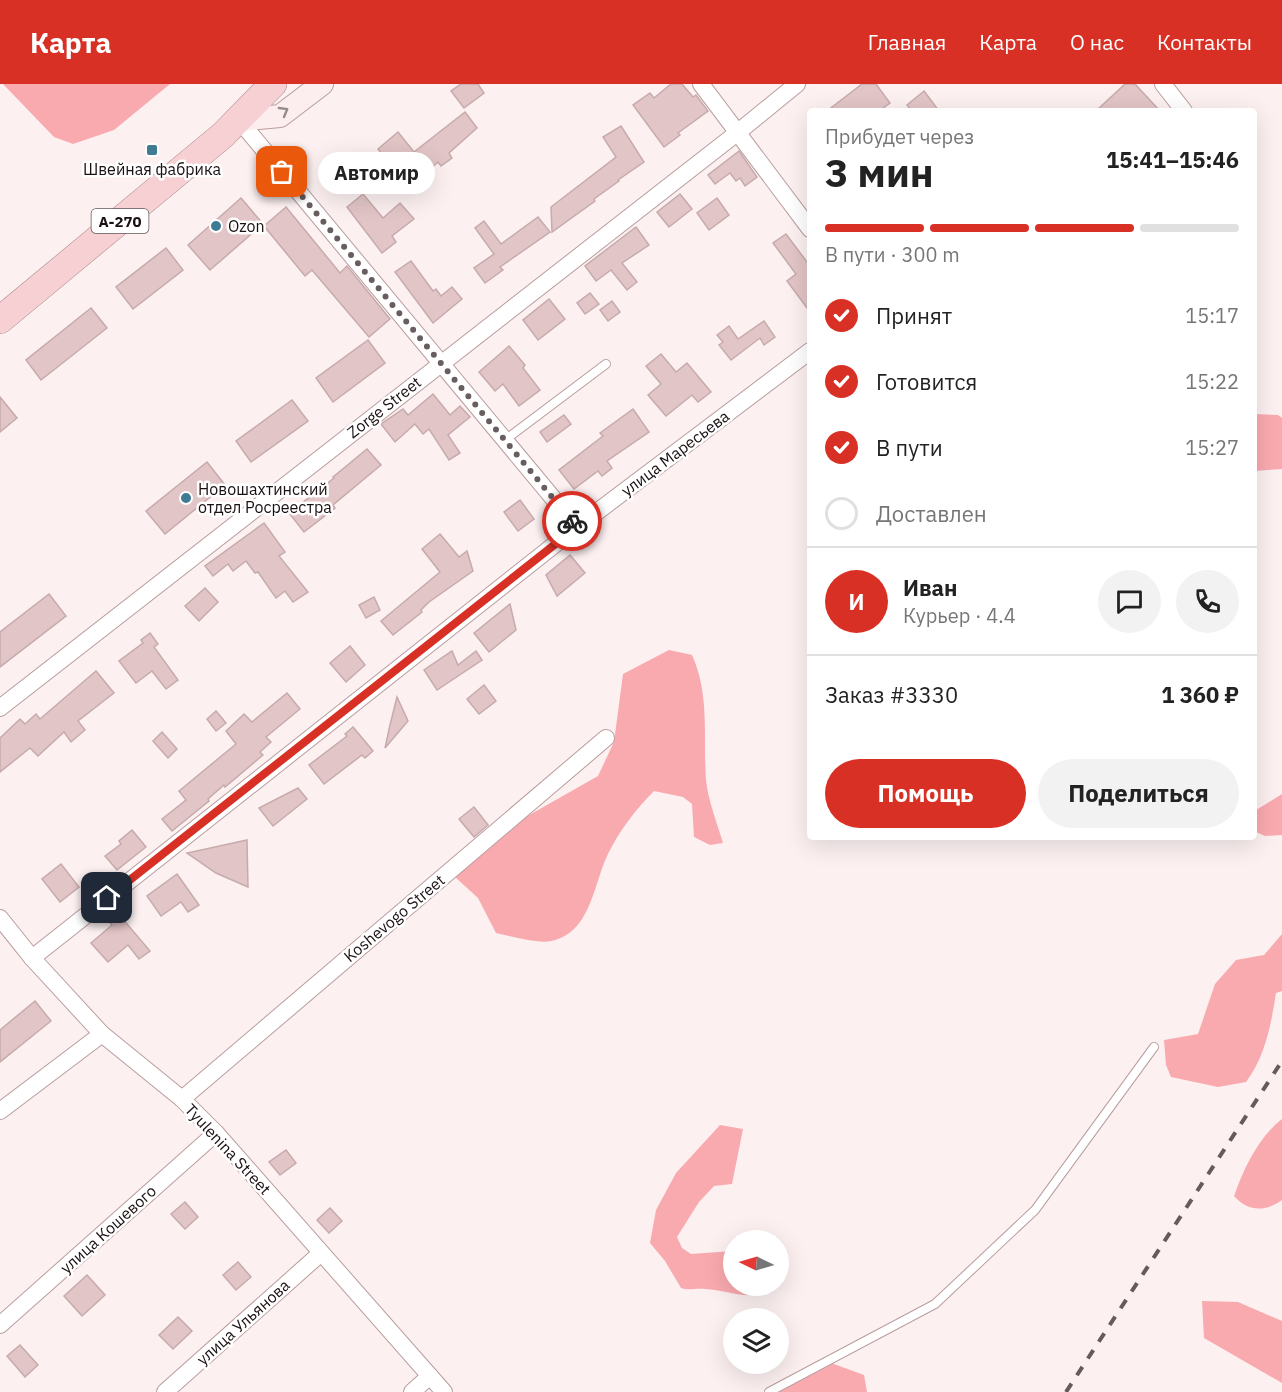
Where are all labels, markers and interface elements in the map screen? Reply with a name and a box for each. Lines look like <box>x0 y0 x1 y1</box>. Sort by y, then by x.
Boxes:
text: Карта <box>30 24 111 61</box>
text: Главная <box>868 28 946 56</box>
text: Карта <box>979 28 1037 56</box>
text: О нас <box>1070 28 1124 56</box>
text: Контакты <box>1157 28 1252 56</box>
one-way arrow <box>278 107 288 118</box>
text: Прибудет через <box>825 123 974 150</box>
marker: Швейная фабрика <box>145 143 159 157</box>
text: 15:41–15:46 <box>1106 145 1239 174</box>
pin <box>256 146 307 197</box>
text: 3 мин <box>825 147 934 198</box>
callout: Автомир <box>318 151 435 193</box>
icon: bag <box>265 155 298 188</box>
place label: Швейная фабрика <box>83 159 222 179</box>
text: Автомир <box>334 159 419 186</box>
road number: А-270 <box>92 209 148 233</box>
place label: Ozon <box>228 216 265 236</box>
marker: Ozon <box>209 219 223 233</box>
text: В пути · 300 m <box>825 241 960 268</box>
icon: check <box>825 299 858 332</box>
text: Принят <box>876 301 952 330</box>
text: 15:17 <box>1185 302 1239 329</box>
icon: check <box>825 365 858 398</box>
text: Готовится <box>876 367 977 396</box>
text: 15:22 <box>1185 368 1239 395</box>
street label: Zorge Street <box>343 372 425 442</box>
street label: улица Маресьева <box>617 406 733 500</box>
icon: check <box>825 431 858 464</box>
text: В пути <box>876 433 943 462</box>
text: 15:27 <box>1185 434 1239 461</box>
place label: Новошахтинский отдел Росреестра <box>198 479 332 517</box>
marker: Новошахтинский отдел Росреестра <box>179 491 193 505</box>
courier <box>542 491 602 551</box>
text: Доставлен <box>876 499 987 528</box>
icon: bike <box>556 505 589 538</box>
button: chat <box>1098 570 1161 633</box>
button: phone <box>1176 570 1239 633</box>
text: Иван <box>903 573 958 602</box>
text: И <box>849 587 864 616</box>
text: Курьер · 4.4 <box>903 602 1016 629</box>
text: Заказ #3330 <box>825 680 958 709</box>
text: 1 360 ₽ <box>1161 680 1239 709</box>
button: Помощь <box>825 759 1026 828</box>
button: Поделиться <box>1038 759 1239 828</box>
street label: Koshevogo Street <box>339 870 449 966</box>
pin <box>81 872 132 923</box>
icon: home <box>90 881 123 914</box>
street label: Tyulenina Street <box>181 1099 275 1199</box>
street label: улица Кошевого <box>56 1181 160 1277</box>
north arrow <box>723 1230 789 1296</box>
map controls <box>723 1230 789 1374</box>
street label: улица Ульянова <box>192 1275 294 1369</box>
button: layers <box>723 1308 789 1374</box>

